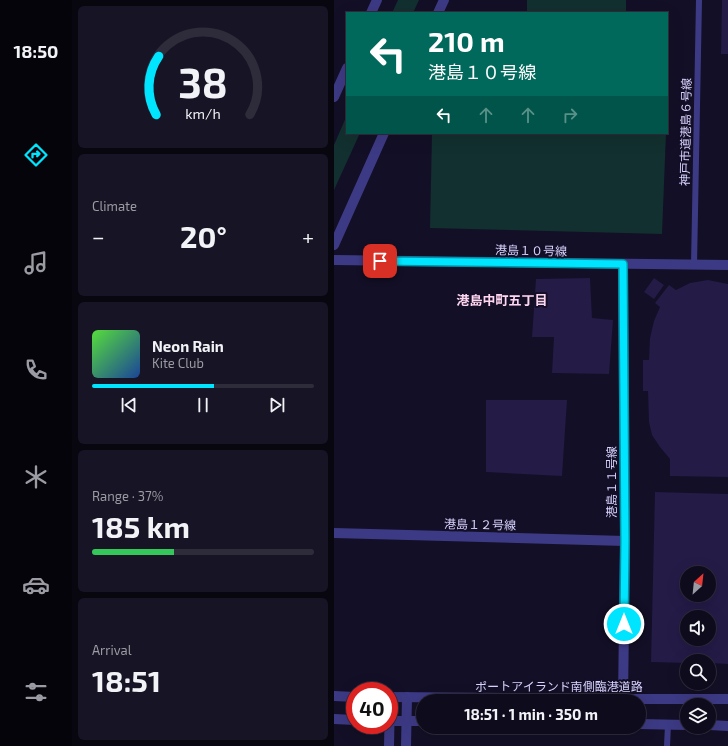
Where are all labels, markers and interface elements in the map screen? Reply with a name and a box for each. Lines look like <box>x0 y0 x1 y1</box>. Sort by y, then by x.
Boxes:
text: 210 m <box>428 24 505 58</box>
icon: left <box>362 28 414 80</box>
text: 18:50 <box>14 40 58 62</box>
text: 38 <box>178 56 228 106</box>
text: 港島１０号線 <box>428 61 536 83</box>
street label: 神戸市道港島６号線 <box>677 78 693 186</box>
icon: left <box>433 104 455 126</box>
icon: ahead <box>475 104 497 126</box>
icon: ahead <box>517 104 539 126</box>
icon: right <box>559 104 581 126</box>
text: km/h <box>185 105 221 122</box>
icon: directions <box>22 141 50 169</box>
text: Climate <box>92 198 137 214</box>
text: 20° <box>180 218 227 254</box>
text: − <box>92 223 105 249</box>
text: + <box>302 223 314 249</box>
street label: 港島１０号線 <box>495 242 567 258</box>
pin <box>363 244 397 278</box>
icon: music <box>22 249 50 277</box>
icon: arrive <box>369 250 391 272</box>
district label: 港島中町五丁目 <box>456 292 548 308</box>
text: Neon Rain <box>152 337 224 355</box>
text: Kite Club <box>152 355 204 371</box>
icon: phone <box>22 356 50 384</box>
icon: previous <box>118 394 140 416</box>
icon: pause <box>192 394 214 416</box>
icon: next <box>266 394 288 416</box>
street label: 港島１１号線 <box>604 446 618 518</box>
icon: climate <box>22 463 50 491</box>
text: Range · 37% <box>92 488 163 504</box>
text: 185 km <box>92 508 190 544</box>
street label: 港島１２号線 <box>444 516 516 532</box>
north arrow <box>680 566 716 602</box>
map controls <box>680 566 716 734</box>
icon: car <box>22 571 50 599</box>
position arrow <box>603 603 645 645</box>
button: sound <box>680 610 716 646</box>
text: Arrival <box>92 642 132 658</box>
button: search <box>680 654 716 690</box>
text: 18:51 <box>92 662 161 698</box>
icon: filters <box>22 678 50 706</box>
street label: ポートアイランド南側臨港道路 <box>475 679 643 693</box>
speed limit sign: 40 <box>346 682 398 734</box>
button: layers <box>680 698 716 734</box>
text: 18:51 · 1 min · 350 m <box>464 705 598 723</box>

